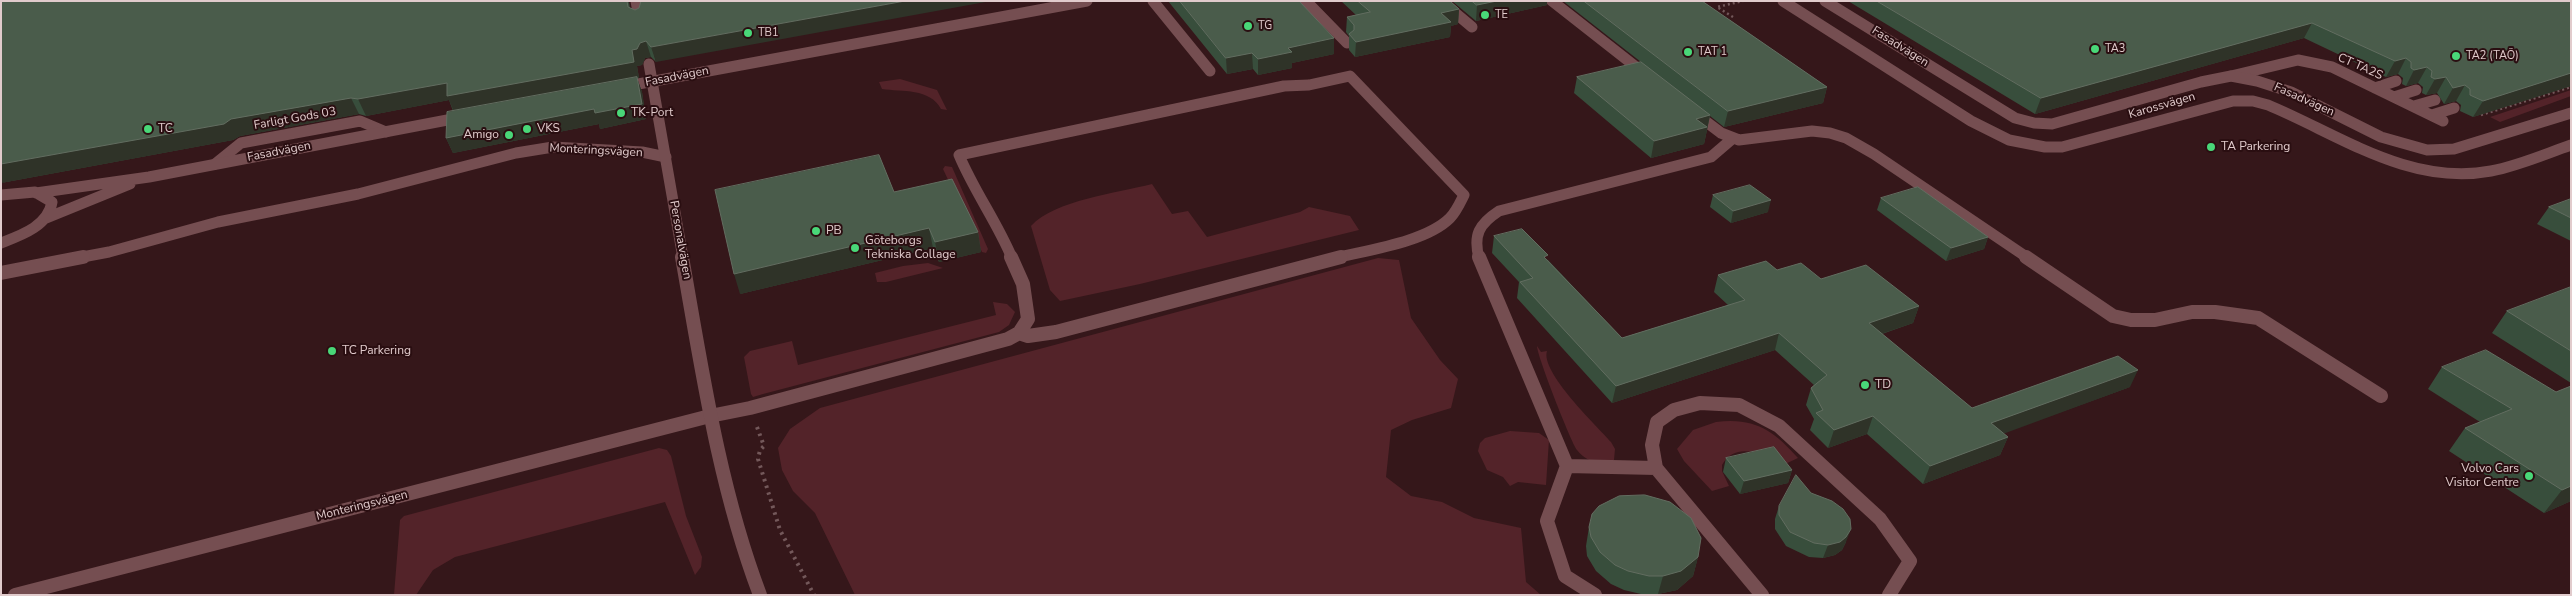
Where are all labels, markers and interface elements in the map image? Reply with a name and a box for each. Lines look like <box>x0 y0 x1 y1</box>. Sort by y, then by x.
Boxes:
place label: TE <box>1495 8 1508 22</box>
marker: TE <box>1479 9 1491 21</box>
place label: TG <box>1258 19 1272 33</box>
marker: TG <box>1242 20 1254 32</box>
street label: Fasadvägen <box>1869 24 1931 70</box>
place label: TB1 <box>758 26 779 40</box>
marker: TB1 <box>742 27 754 39</box>
place label: TA3 <box>2105 42 2125 56</box>
marker: TA3 <box>2089 43 2101 55</box>
place label: TAT 1 <box>1698 45 1727 59</box>
marker: TAT 1 <box>1682 46 1694 58</box>
place label: TA2 (TAÖ) <box>2466 49 2519 63</box>
marker: TA2 (TAÖ) <box>2450 50 2462 62</box>
street label: CT TA2S <box>2335 51 2385 83</box>
street label: Fasadvägen <box>644 64 710 90</box>
street label: Fasadvägen <box>2272 80 2336 120</box>
street label: Karossvägen <box>2127 90 2197 122</box>
street label: Farligt Gods 03 <box>253 105 337 133</box>
place label: TK-Port <box>631 106 673 120</box>
marker: TK-Port <box>615 107 627 119</box>
place label: TC <box>158 122 173 136</box>
place label: VKS <box>537 122 560 136</box>
marker: TC <box>142 123 154 135</box>
marker: VKS <box>521 123 533 135</box>
place label: Amigo <box>463 128 499 142</box>
marker: Amigo <box>503 129 515 141</box>
street label: Fasadvägen <box>246 139 312 165</box>
place label: TA Parkering <box>2221 140 2290 154</box>
street label: Monteringsvägen <box>549 141 643 161</box>
marker: TA Parkering <box>2205 141 2217 153</box>
street label: Personalvägen <box>666 200 694 280</box>
place label: PB <box>826 224 842 238</box>
marker: PB <box>810 225 822 237</box>
place label: Göteborgs Tekniska Collage <box>865 234 956 262</box>
marker: Göteborgs Tekniska Collage <box>849 242 861 254</box>
place label: TC Parkering <box>342 344 411 358</box>
marker: TC Parkering <box>326 345 338 357</box>
place label: TD <box>1875 378 1891 392</box>
marker: TD <box>1859 379 1871 391</box>
place label: Volvo Cars Visitor Centre <box>2446 462 2519 490</box>
marker: Volvo Cars Visitor Centre <box>2523 470 2535 482</box>
street label: Monteringsvägen <box>315 488 409 524</box>

